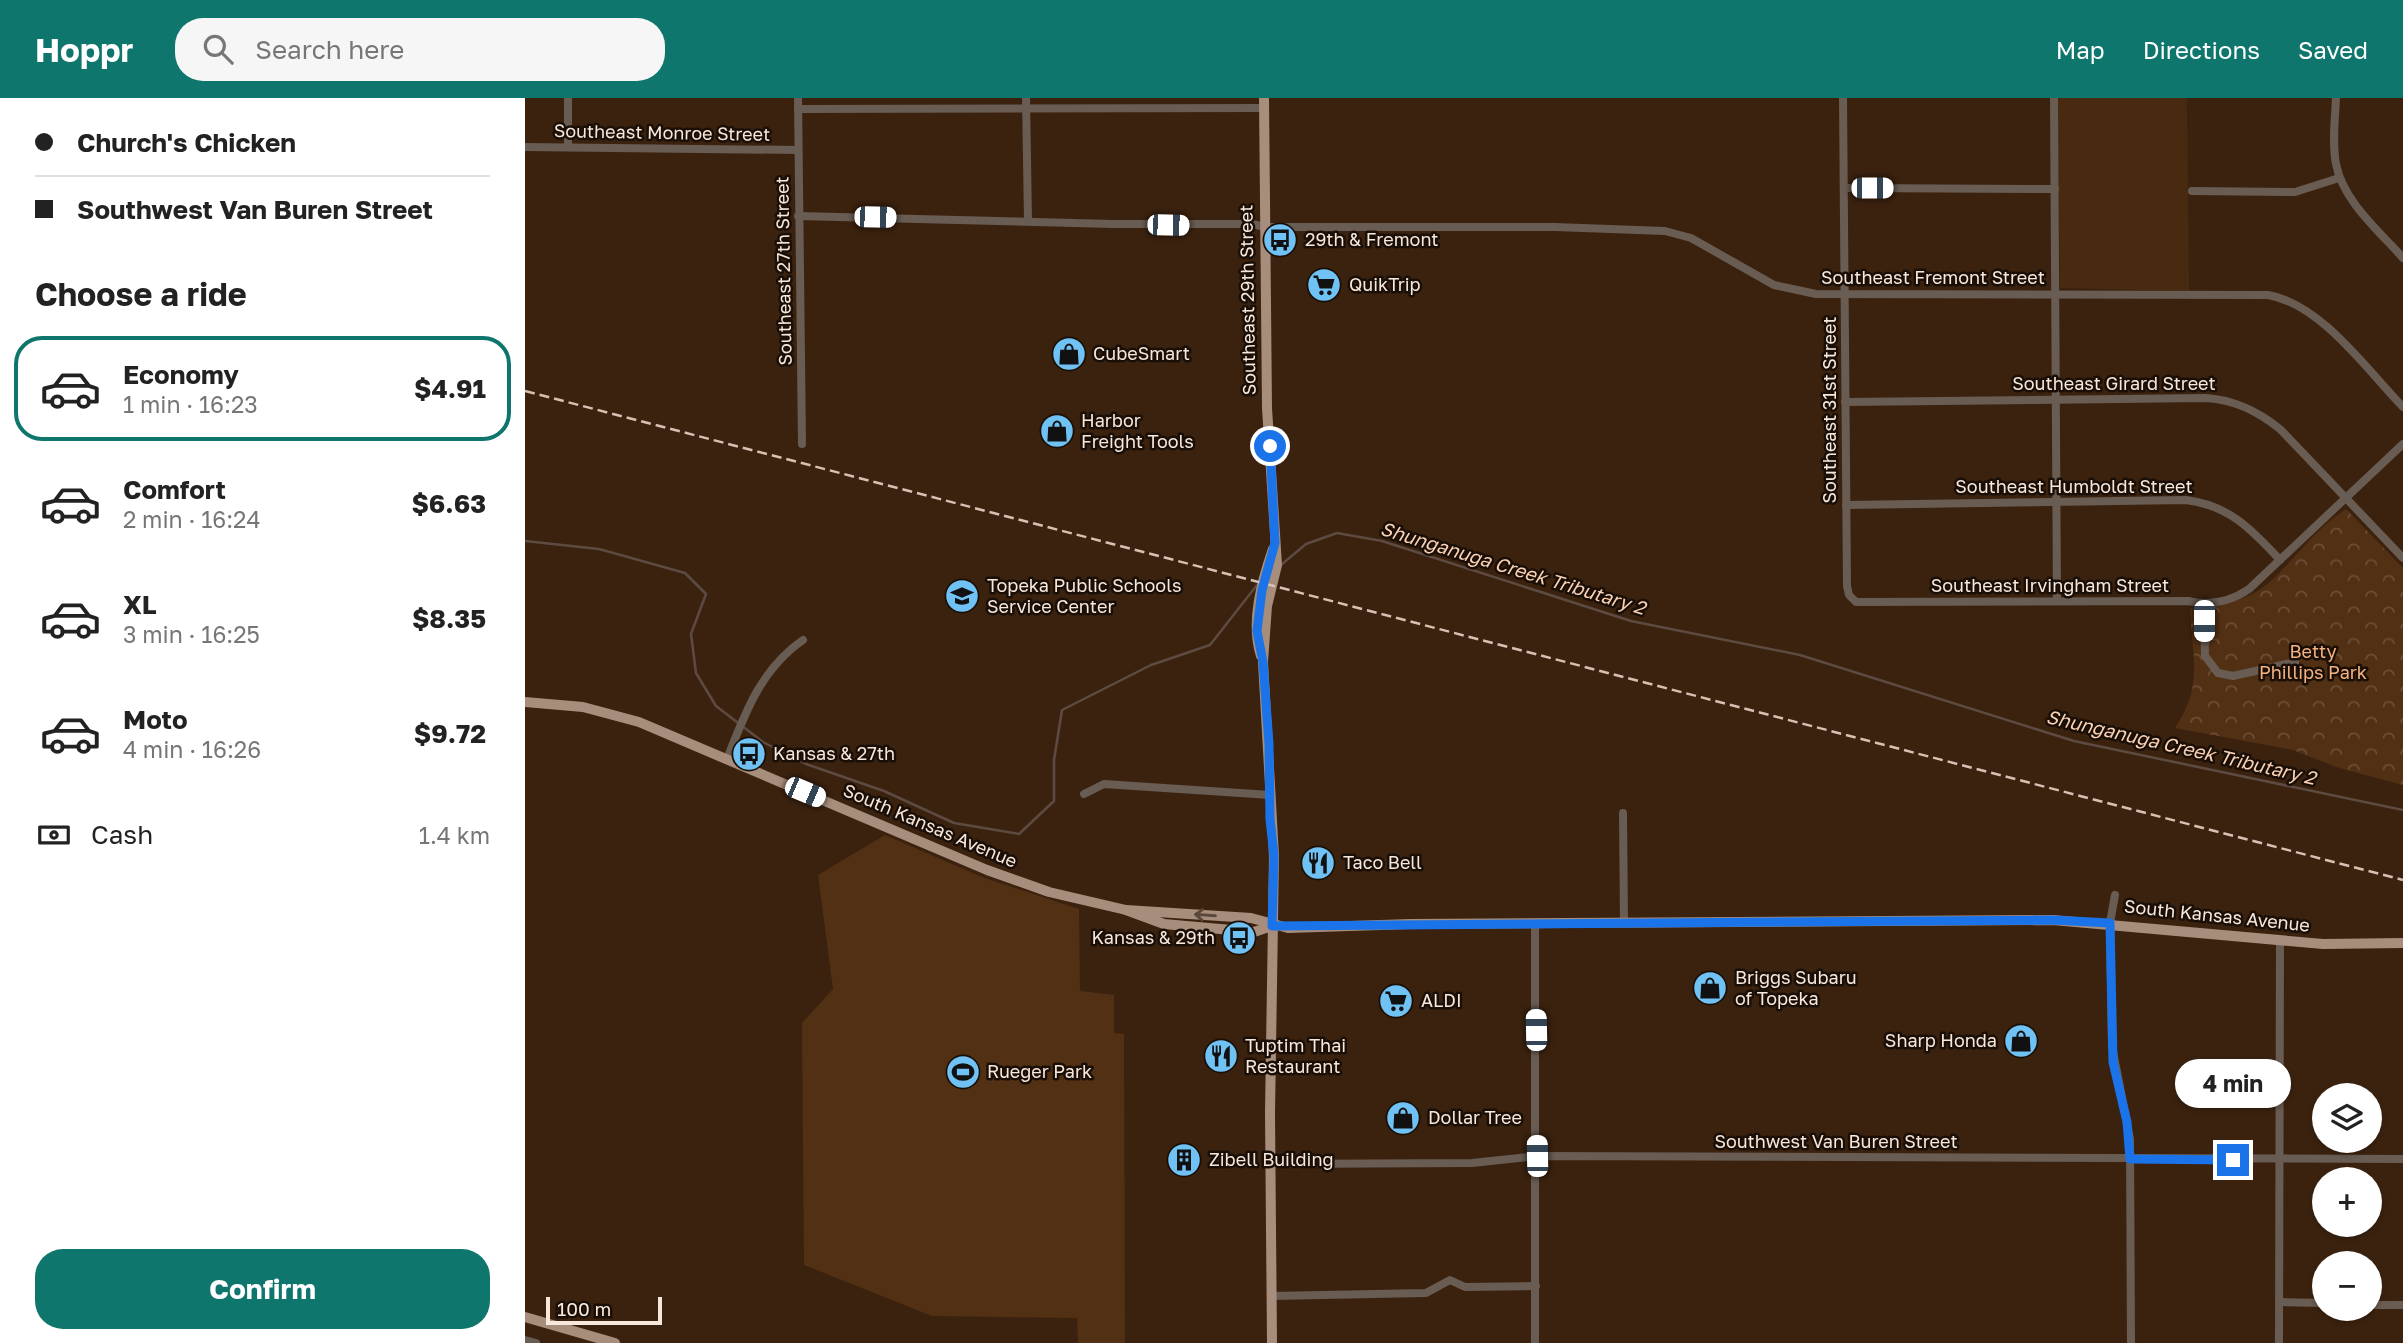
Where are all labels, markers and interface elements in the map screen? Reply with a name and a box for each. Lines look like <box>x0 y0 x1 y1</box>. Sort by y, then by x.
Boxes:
search box <box>175 18 665 81</box>
text: Hoppr <box>35 30 133 69</box>
icon: search <box>199 30 237 68</box>
text: Search here <box>255 34 404 65</box>
text: Map <box>2056 35 2105 64</box>
text: Directions <box>2143 35 2260 64</box>
text: Saved <box>2298 35 2368 64</box>
street label: Southeast Monroe Street <box>554 119 770 145</box>
text: Church's Chicken <box>77 127 296 158</box>
street label: Southeast 27th Street <box>770 176 796 366</box>
car <box>1852 178 1894 199</box>
text: Southwest Van Buren Street <box>77 194 433 225</box>
street label: Southeast 29th Street <box>1234 204 1260 396</box>
car <box>854 206 897 228</box>
car <box>1147 214 1190 236</box>
bus stop icon: 29th & Fremont <box>1261 221 1299 259</box>
place label: 29th & Fremont <box>1305 228 1438 250</box>
supermarket icon: QuikTrip <box>1305 266 1343 304</box>
street label: Southeast Fremont Street <box>1821 266 2045 288</box>
place label: QuikTrip <box>1349 273 1421 295</box>
text: Choose a ride <box>35 275 247 313</box>
street label: Southeast 31st Street <box>1818 316 1840 504</box>
shop icon: CubeSmart <box>1050 335 1088 373</box>
place label: CubeSmart <box>1093 342 1190 364</box>
icon: car <box>39 357 102 420</box>
text: Economy <box>123 359 239 390</box>
street label: Southeast Girard Street <box>2012 372 2216 394</box>
text: $4.91 <box>414 373 486 404</box>
text: 1 min · 16:23 <box>123 390 258 418</box>
place label: Harbor Freight Tools <box>1081 409 1194 452</box>
shop icon: Harbor Freight Tools <box>1038 412 1076 450</box>
route start <box>1254 430 1286 462</box>
icon: car <box>39 472 102 535</box>
text: Comfort <box>123 474 226 505</box>
street label: Southeast Humboldt Street <box>1955 475 2193 497</box>
text: $6.63 <box>411 488 486 519</box>
text: 2 min · 16:24 <box>123 505 261 533</box>
water label: Shunganuga Creek Tributary 2 <box>1378 516 1650 619</box>
place label: Topeka Public Schools Service Center <box>987 574 1181 617</box>
street label: Southeast Irvingham Street <box>1931 574 2169 596</box>
school or university icon: Topeka Public Schools Service Center <box>943 577 981 615</box>
icon: car <box>39 587 102 650</box>
text: XL <box>123 589 157 620</box>
car <box>2194 600 2215 642</box>
text: $8.35 <box>412 603 486 634</box>
text: 3 min · 16:25 <box>123 620 260 648</box>
park label: Betty Phillips Park <box>2259 640 2367 683</box>
icon: car <box>39 702 102 765</box>
text: Moto <box>123 704 188 735</box>
water label: Shunganuga Creek Tributary 2 <box>2044 704 2320 789</box>
text: $9.72 <box>414 718 486 749</box>
text: 4 min · 16:26 <box>123 735 261 763</box>
bus stop icon: Kansas & 27th <box>730 735 768 773</box>
place label: Kansas & 27th <box>773 742 895 764</box>
car <box>782 774 829 810</box>
street label: South Kansas Avenue <box>840 778 1021 872</box>
icon: cash <box>35 816 73 854</box>
text: Cash <box>91 819 153 850</box>
text: 1.4 km <box>419 821 490 849</box>
restaurant icon: Taco Bell <box>1299 844 1337 882</box>
place label: Taco Bell <box>1343 851 1422 873</box>
street label: South Kansas Avenue <box>2123 894 2311 936</box>
one-way arrow <box>1195 908 1217 921</box>
bus stop icon: Kansas & 29th <box>1220 919 1258 957</box>
place label: Kansas & 29th <box>1092 926 1215 948</box>
place label: Briggs Subaru of Topeka <box>1735 966 1857 1009</box>
shop icon: Briggs Subaru of Topeka <box>1691 969 1729 1007</box>
supermarket icon: ALDI <box>1377 982 1415 1020</box>
place label: ALDI <box>1421 989 1462 1011</box>
car <box>1526 1009 1547 1051</box>
shop icon: Sharp Honda <box>2002 1022 2040 1060</box>
place label: Sharp Honda <box>1885 1029 1997 1051</box>
place label: Tuptim Thai Restaurant <box>1245 1034 1346 1077</box>
restaurant icon: Tuptim Thai Restaurant <box>1202 1037 1240 1075</box>
sports icon: Rueger Park <box>944 1053 982 1091</box>
callout: 4 min <box>2175 1058 2291 1108</box>
place label: Rueger Park <box>987 1060 1092 1082</box>
text: 4 min <box>2203 1069 2263 1097</box>
map controls <box>2312 1083 2382 1321</box>
button: layers <box>2312 1083 2382 1153</box>
shop icon: Dollar Tree <box>1384 1099 1422 1137</box>
place label: Dollar Tree <box>1428 1106 1522 1128</box>
street label: Southwest Van Buren Street <box>1714 1130 1958 1152</box>
car <box>1527 1135 1548 1177</box>
building icon: Zibell Building <box>1165 1141 1203 1179</box>
route end <box>2217 1144 2249 1176</box>
place label: Zibell Building <box>1209 1148 1334 1170</box>
button: + <box>2312 1167 2382 1237</box>
button: Confirm <box>35 1249 490 1329</box>
button: − <box>2312 1251 2382 1321</box>
scale bar <box>546 1294 661 1326</box>
text: 100 m <box>557 1297 611 1320</box>

